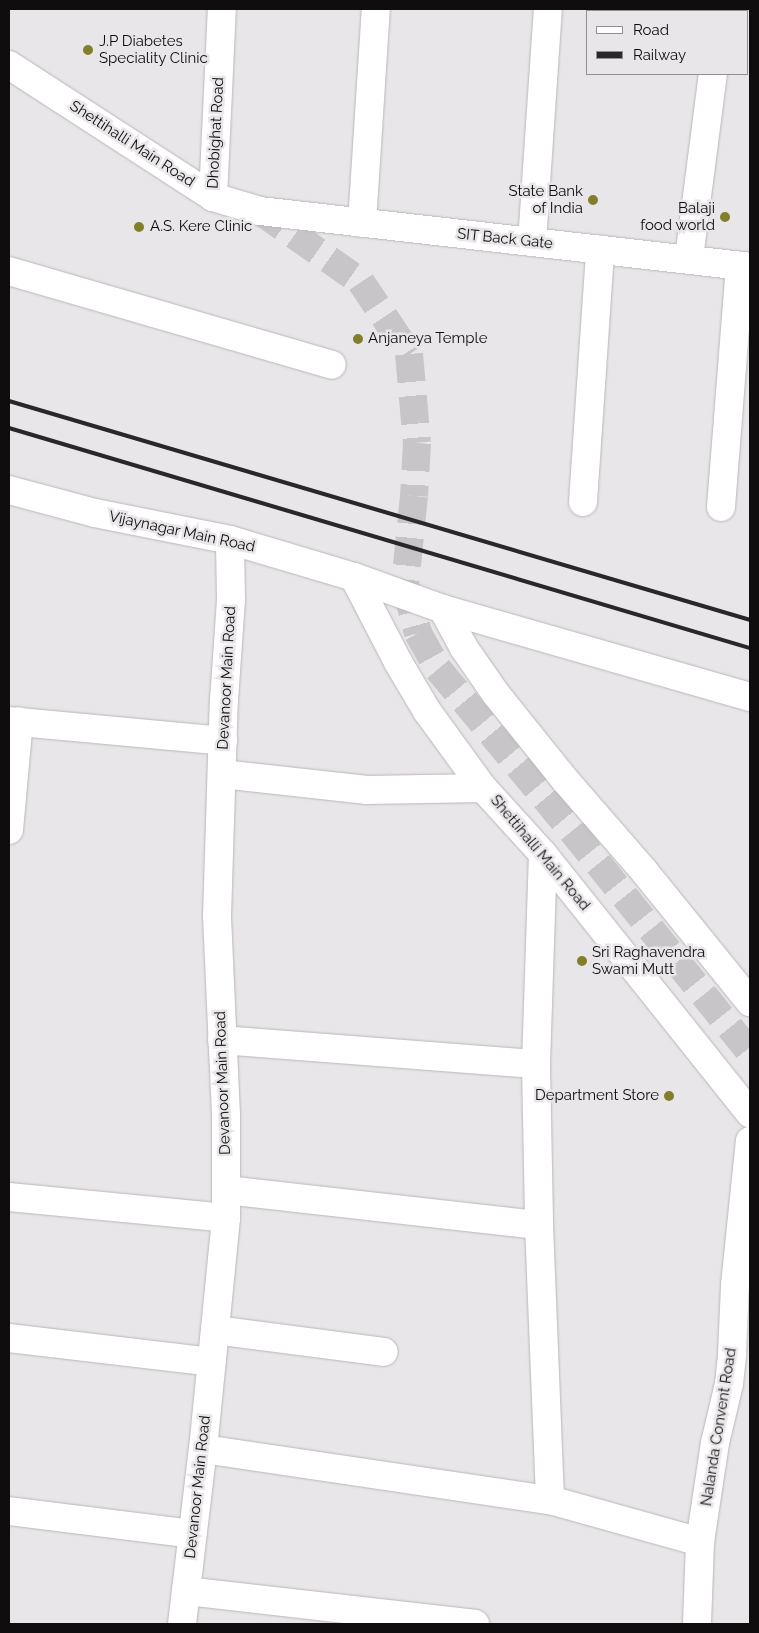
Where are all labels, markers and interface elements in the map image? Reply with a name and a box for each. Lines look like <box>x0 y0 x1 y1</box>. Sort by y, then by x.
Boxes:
legend <box>586 10 749 75</box>
text: Road <box>633 21 669 39</box>
place label: J.P Diabetes Speciality Clinic <box>99 32 208 67</box>
marker: J.P Diabetes Speciality Clinic <box>81 43 95 57</box>
text: Railway <box>633 46 686 64</box>
street label: Dhobighat Road <box>204 77 228 189</box>
street label: Shettihalli Main Road <box>66 97 198 191</box>
place label: State Bank of India <box>509 182 583 217</box>
marker: State Bank of India <box>587 194 599 206</box>
place label: Balaji food world <box>640 199 715 234</box>
marker: Balaji food world <box>719 211 731 223</box>
place label: A.S. Kere Clinic <box>150 218 252 236</box>
marker: A.S. Kere Clinic <box>132 220 146 234</box>
street label: SIT Back Gate <box>456 225 554 253</box>
place label: Anjaneya Temple <box>368 330 488 348</box>
marker: Anjaneya Temple <box>352 333 364 345</box>
street label: Vijaynagar Main Road <box>107 508 257 556</box>
street label: Devanoor Main Road <box>214 606 240 750</box>
street label: Shettihalli Main Road <box>486 792 594 914</box>
place label: Sri Raghavendra Swami Mutt <box>592 943 705 978</box>
marker: Sri Raghavendra Swami Mutt <box>576 955 588 967</box>
street label: Devanoor Main Road <box>211 1011 235 1155</box>
place label: Department Store <box>535 1087 659 1105</box>
marker: Department Store <box>663 1090 675 1102</box>
street label: Nalanda Convent Road <box>698 1347 740 1507</box>
street label: Devanoor Main Road <box>182 1414 214 1560</box>

